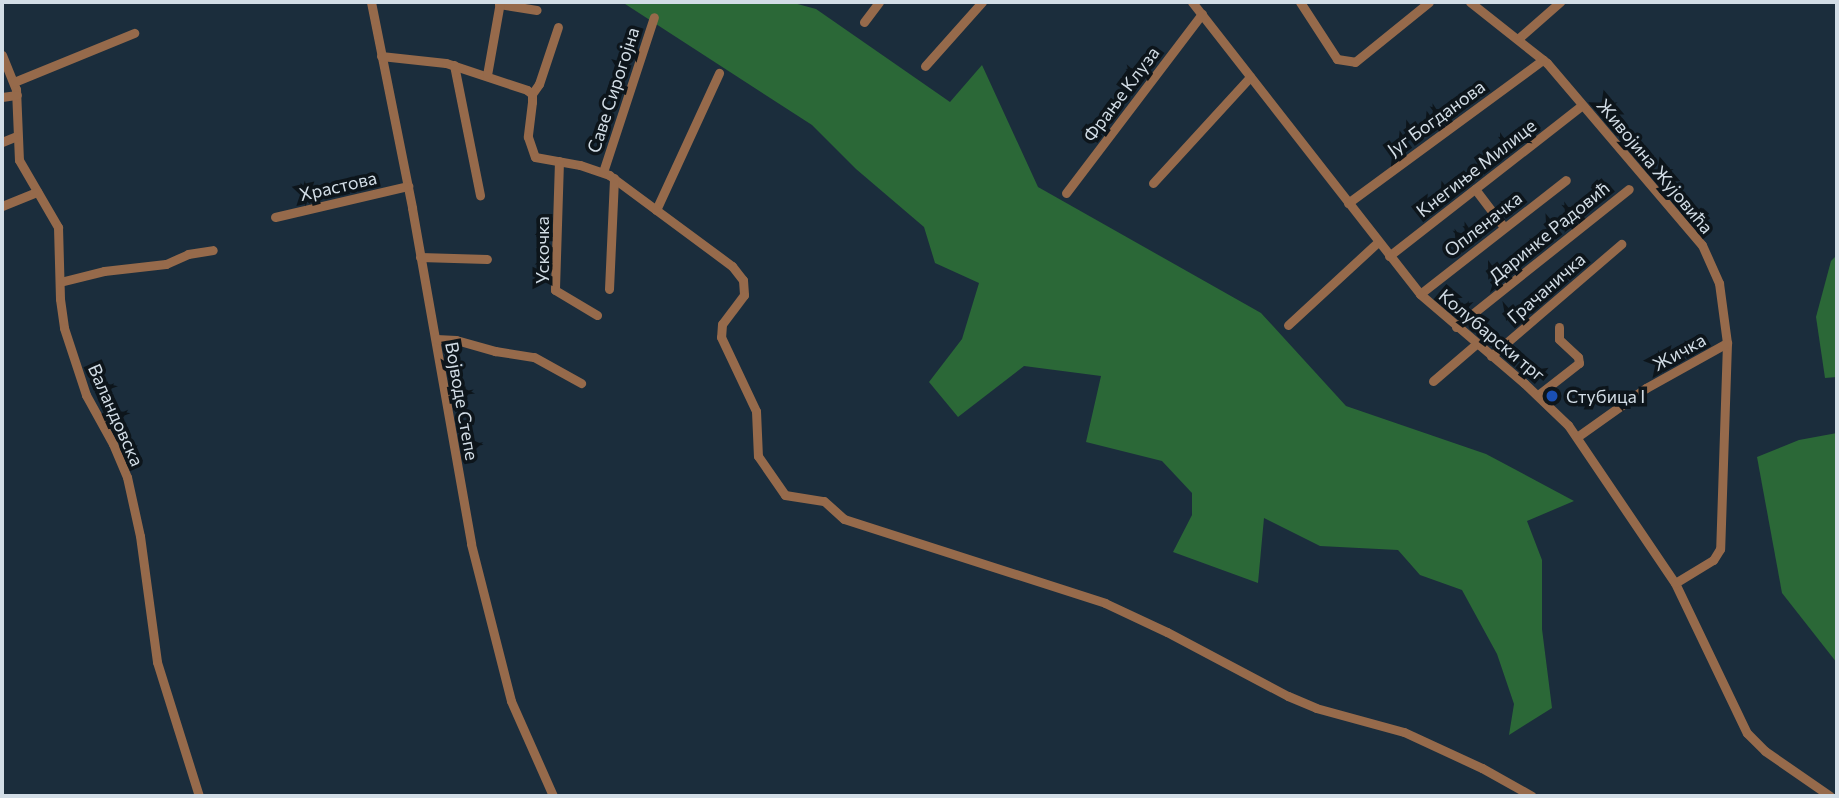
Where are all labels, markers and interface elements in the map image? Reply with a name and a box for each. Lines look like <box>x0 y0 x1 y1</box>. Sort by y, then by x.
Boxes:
street label: Саве Сирогојна <box>583 24 643 156</box>
street label: Фрање Клуза <box>1078 42 1164 146</box>
street label: Југ Богданова <box>1383 75 1489 161</box>
street label: Живојина Жујовића <box>1592 94 1718 238</box>
street label: Кнегиње Милице <box>1412 114 1540 222</box>
street label: Храстова <box>297 167 379 205</box>
street label: Даринке Радовић <box>1484 177 1614 287</box>
street label: Опленачка <box>1440 187 1526 261</box>
street label: Ускочка <box>531 216 553 284</box>
street label: Грачаничка <box>1502 248 1590 328</box>
street label: Колубарски трг <box>1435 284 1549 386</box>
street label: Жичка <box>1649 329 1709 375</box>
street label: Војводе Степе <box>441 340 483 462</box>
street label: Валандовска <box>84 361 148 469</box>
place label: Стубица I <box>1566 385 1645 407</box>
marker: Стубица I <box>1544 388 1560 404</box>

